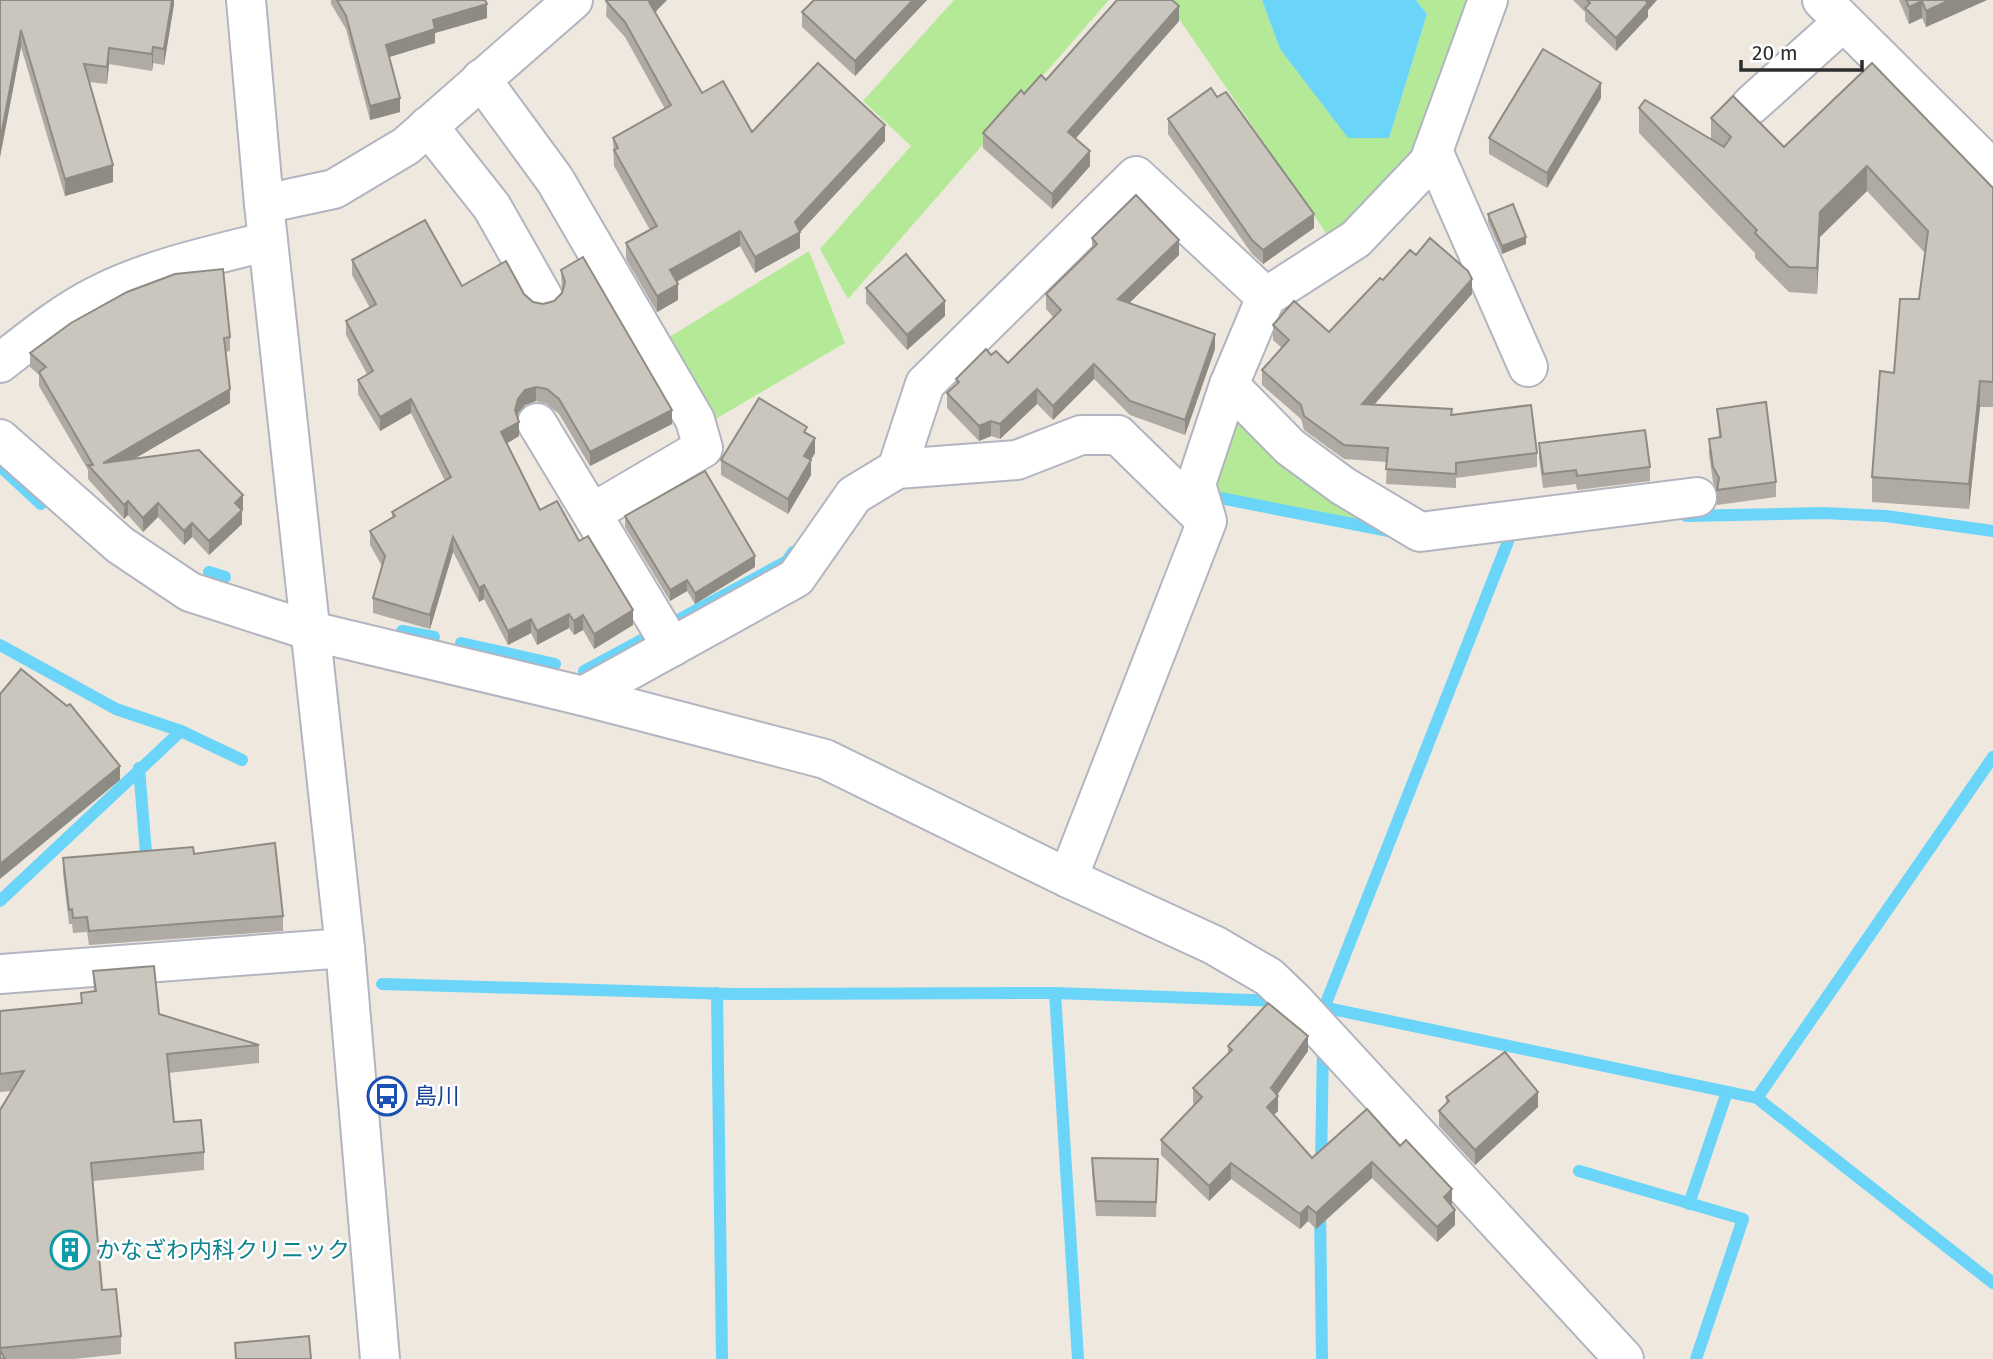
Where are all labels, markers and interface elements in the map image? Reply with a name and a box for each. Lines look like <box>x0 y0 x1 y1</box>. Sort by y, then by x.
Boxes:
scale bar <box>1741 28 1862 72</box>
text: 20 m <box>1752 40 1798 66</box>
bus stop icon: 島川 <box>366 1075 408 1117</box>
place label: 島川 <box>414 1082 460 1110</box>
building icon: かなざわ内科クリニック <box>49 1229 91 1271</box>
place label: かなざわ内科クリニック <box>97 1236 350 1264</box>

